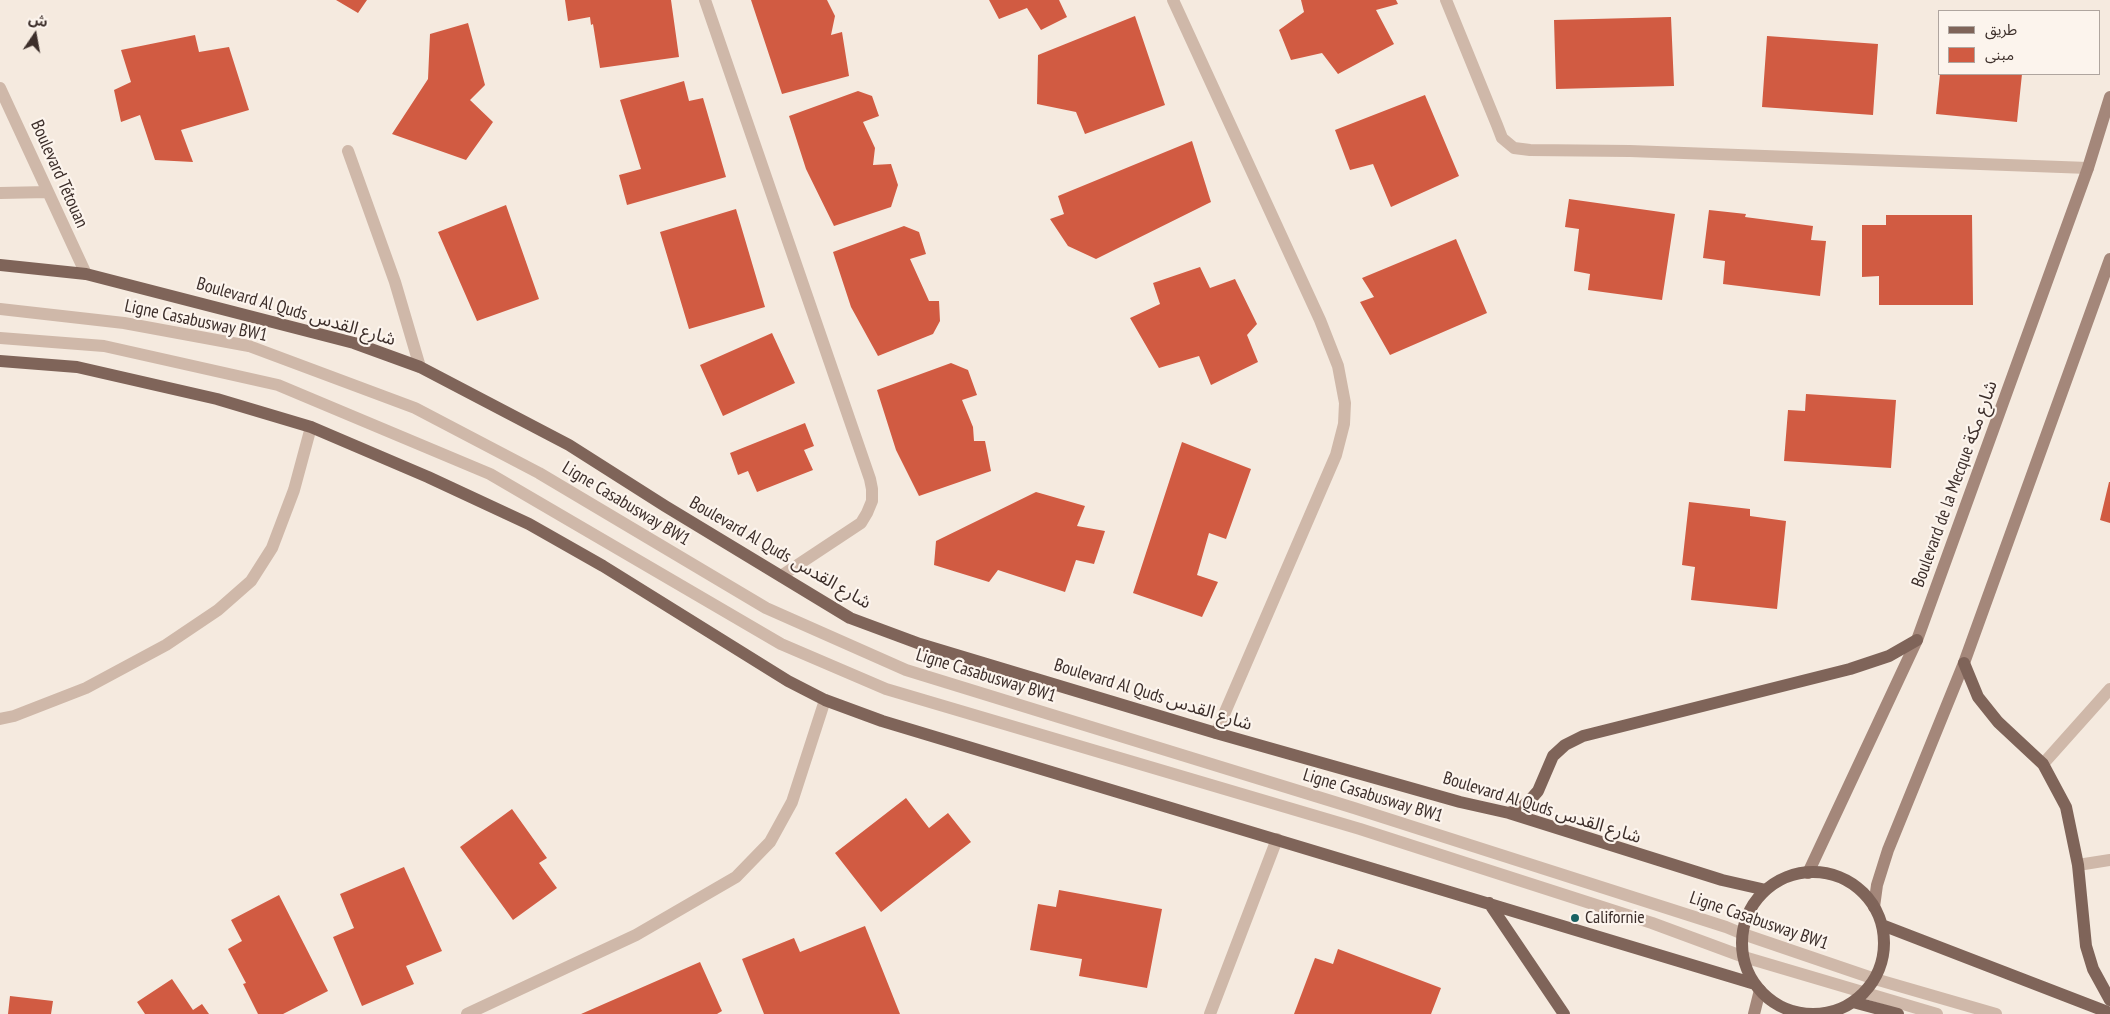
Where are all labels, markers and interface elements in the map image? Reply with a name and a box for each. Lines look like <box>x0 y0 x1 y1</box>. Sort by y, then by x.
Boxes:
north arrow <box>10 10 60 60</box>
text: ش <box>27 10 49 31</box>
legend <box>1938 10 2100 75</box>
text: طريق <box>1985 20 2017 39</box>
text: مبنى <box>1985 45 2014 64</box>
street label: Boulevard Tétouan <box>26 117 92 231</box>
street label: Boulevard Al Quds شارع القدس <box>194 273 398 351</box>
street label: Ligne Casabusway BW1 <box>123 295 269 347</box>
street label: Boulevard de la Mecque شارع مكة <box>1908 378 2002 590</box>
street label: Ligne Casabusway BW1 <box>558 457 694 551</box>
street label: Boulevard Al Quds شارع القدس <box>685 492 875 614</box>
street label: Ligne Casabusway BW1 <box>913 644 1059 708</box>
street label: Boulevard Al Quds شارع القدس <box>1051 655 1255 735</box>
street label: Ligne Casabusway BW1 <box>1300 764 1446 828</box>
street label: Boulevard Al Quds شارع القدس <box>1440 768 1644 848</box>
street label: Ligne Casabusway BW1 <box>1687 887 1831 955</box>
place label: Californie <box>1585 907 1645 929</box>
marker: Californie <box>1569 912 1581 924</box>

